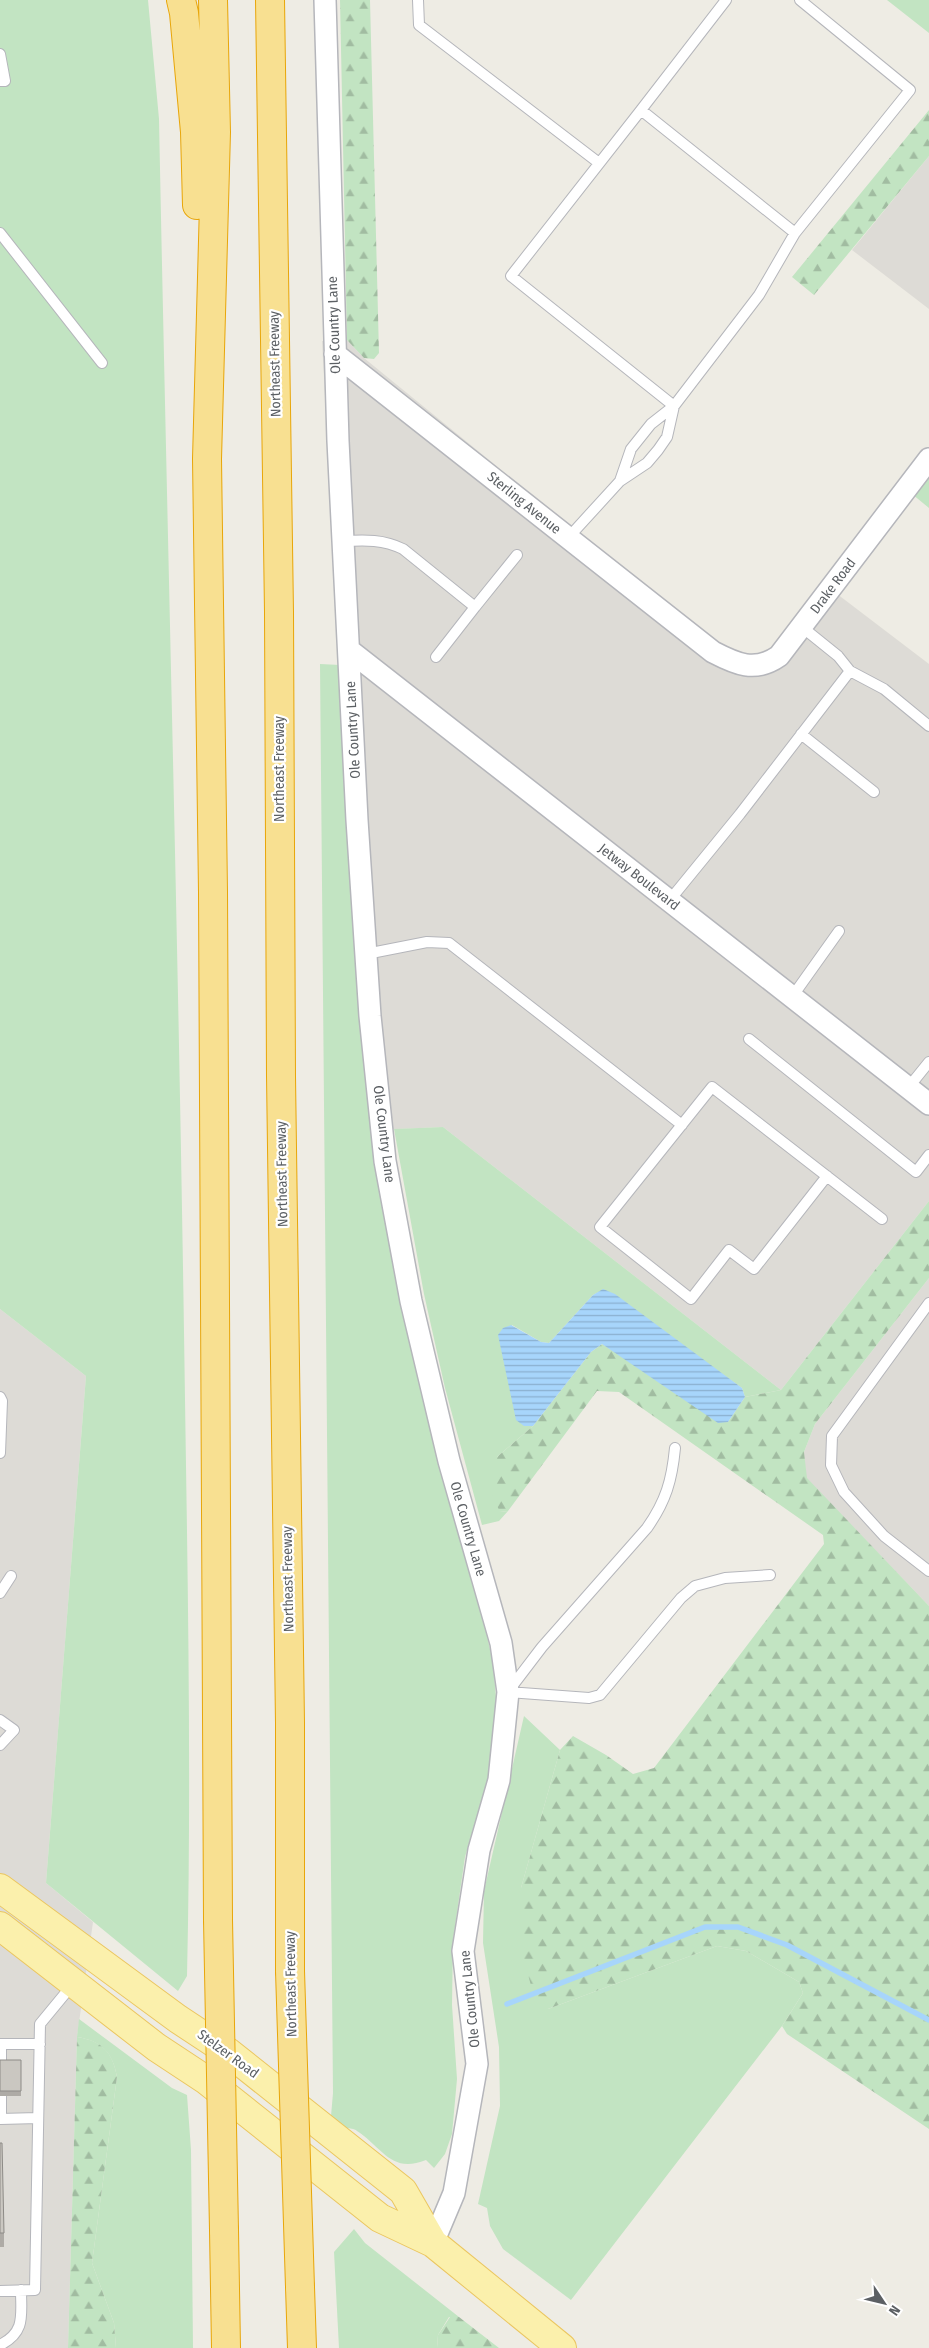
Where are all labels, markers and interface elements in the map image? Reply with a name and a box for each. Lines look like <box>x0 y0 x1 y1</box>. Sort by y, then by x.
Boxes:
street label: Ole Country Lane <box>324 276 344 374</box>
street label: Northeast Freeway <box>266 310 284 417</box>
street label: Sterling Avenue <box>484 468 564 538</box>
street label: Drake Road <box>807 555 859 617</box>
street label: Ole Country Lane <box>342 681 364 779</box>
street label: Northeast Freeway <box>271 715 288 822</box>
street label: Jetway Boulevard <box>595 840 683 914</box>
street label: Ole Country Lane <box>370 1084 398 1184</box>
street label: Northeast Freeway <box>273 1120 291 1227</box>
street label: Ole Country Lane <box>446 1480 490 1578</box>
street label: Northeast Freeway <box>279 1525 297 1632</box>
street label: Northeast Freeway <box>282 1930 300 2037</box>
street label: Ole Country Lane <box>456 1949 484 2049</box>
street label: Stelzer Road <box>194 2026 262 2082</box>
north arrow <box>859 2278 909 2328</box>
text: N <box>885 2302 904 2318</box>

